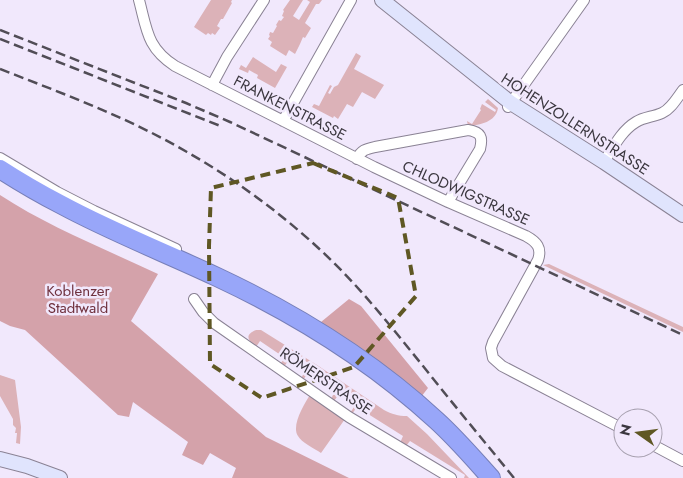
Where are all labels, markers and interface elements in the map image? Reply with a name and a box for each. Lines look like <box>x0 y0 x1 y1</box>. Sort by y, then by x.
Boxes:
street label: HOHENZOLLERNSTRASSE <box>497 68 653 180</box>
street label: FRANKENSTRASSE <box>230 70 350 146</box>
street label: CHLODWIGSTRASSE <box>399 155 533 231</box>
park label: Koblenzer Stadtwald <box>46 280 111 319</box>
street label: RÖMERSTRASSE <box>275 342 377 420</box>
north arrow <box>613 408 663 458</box>
text: N <box>614 422 636 438</box>

